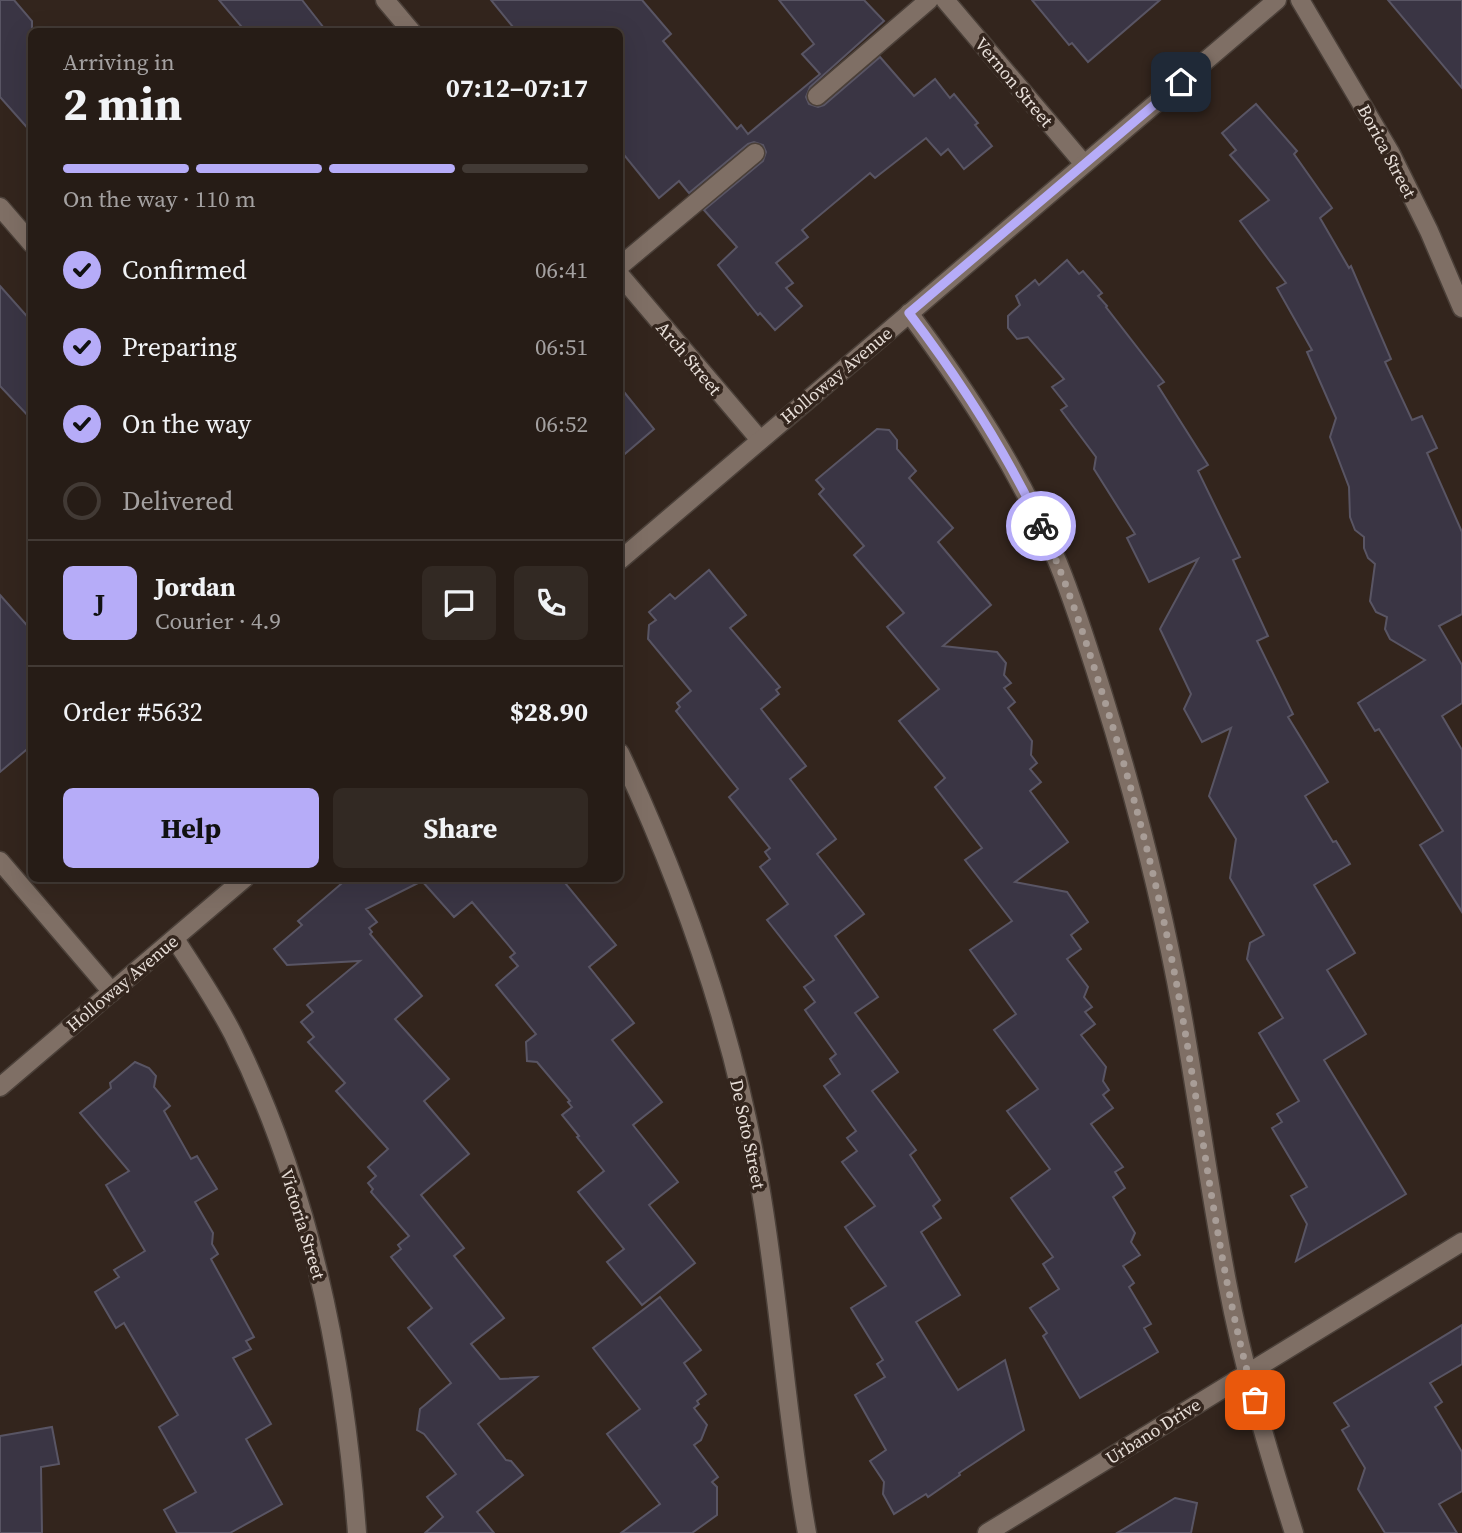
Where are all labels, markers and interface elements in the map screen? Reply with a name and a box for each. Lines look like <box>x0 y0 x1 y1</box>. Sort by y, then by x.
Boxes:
street label: Vernon Street <box>969 32 1059 132</box>
text: Arriving in <box>63 46 175 78</box>
pin <box>1151 52 1211 112</box>
icon: home <box>1162 63 1200 101</box>
text: 07:12–07:17 <box>446 70 588 106</box>
text: 2 min <box>63 72 182 135</box>
street label: Borica Street <box>1352 100 1422 202</box>
text: On the way · 110 m <box>63 183 256 215</box>
icon: check <box>63 251 101 289</box>
text: Confirmed <box>122 252 247 288</box>
text: 06:41 <box>535 254 588 286</box>
street label: Arch Street <box>651 316 727 400</box>
street label: Holloway Avenue <box>775 321 897 429</box>
icon: check <box>63 328 101 366</box>
text: Preparing <box>122 329 237 365</box>
text: 06:51 <box>535 331 588 363</box>
icon: check <box>63 405 101 443</box>
text: On the way <box>122 406 251 442</box>
text: 06:52 <box>535 408 588 440</box>
text: Delivered <box>122 483 233 519</box>
courier <box>1006 491 1076 561</box>
icon: bike <box>1022 507 1060 545</box>
button: chat <box>422 566 496 640</box>
button: phone <box>514 566 588 640</box>
text: Jordan <box>155 569 236 605</box>
text: J <box>95 585 105 621</box>
text: Courier · 4.9 <box>155 605 281 637</box>
text: Order #5632 <box>63 694 203 730</box>
text: $28.90 <box>510 694 588 730</box>
button: Help <box>63 788 319 868</box>
button: Share <box>333 788 588 868</box>
street label: Holloway Avenue <box>61 929 183 1037</box>
street label: De Soto Street <box>724 1077 772 1191</box>
street label: Victoria Street <box>274 1166 332 1282</box>
pin <box>1225 1370 1285 1430</box>
icon: bag <box>1236 1381 1274 1419</box>
street label: Urbano Drive <box>1101 1392 1205 1470</box>

